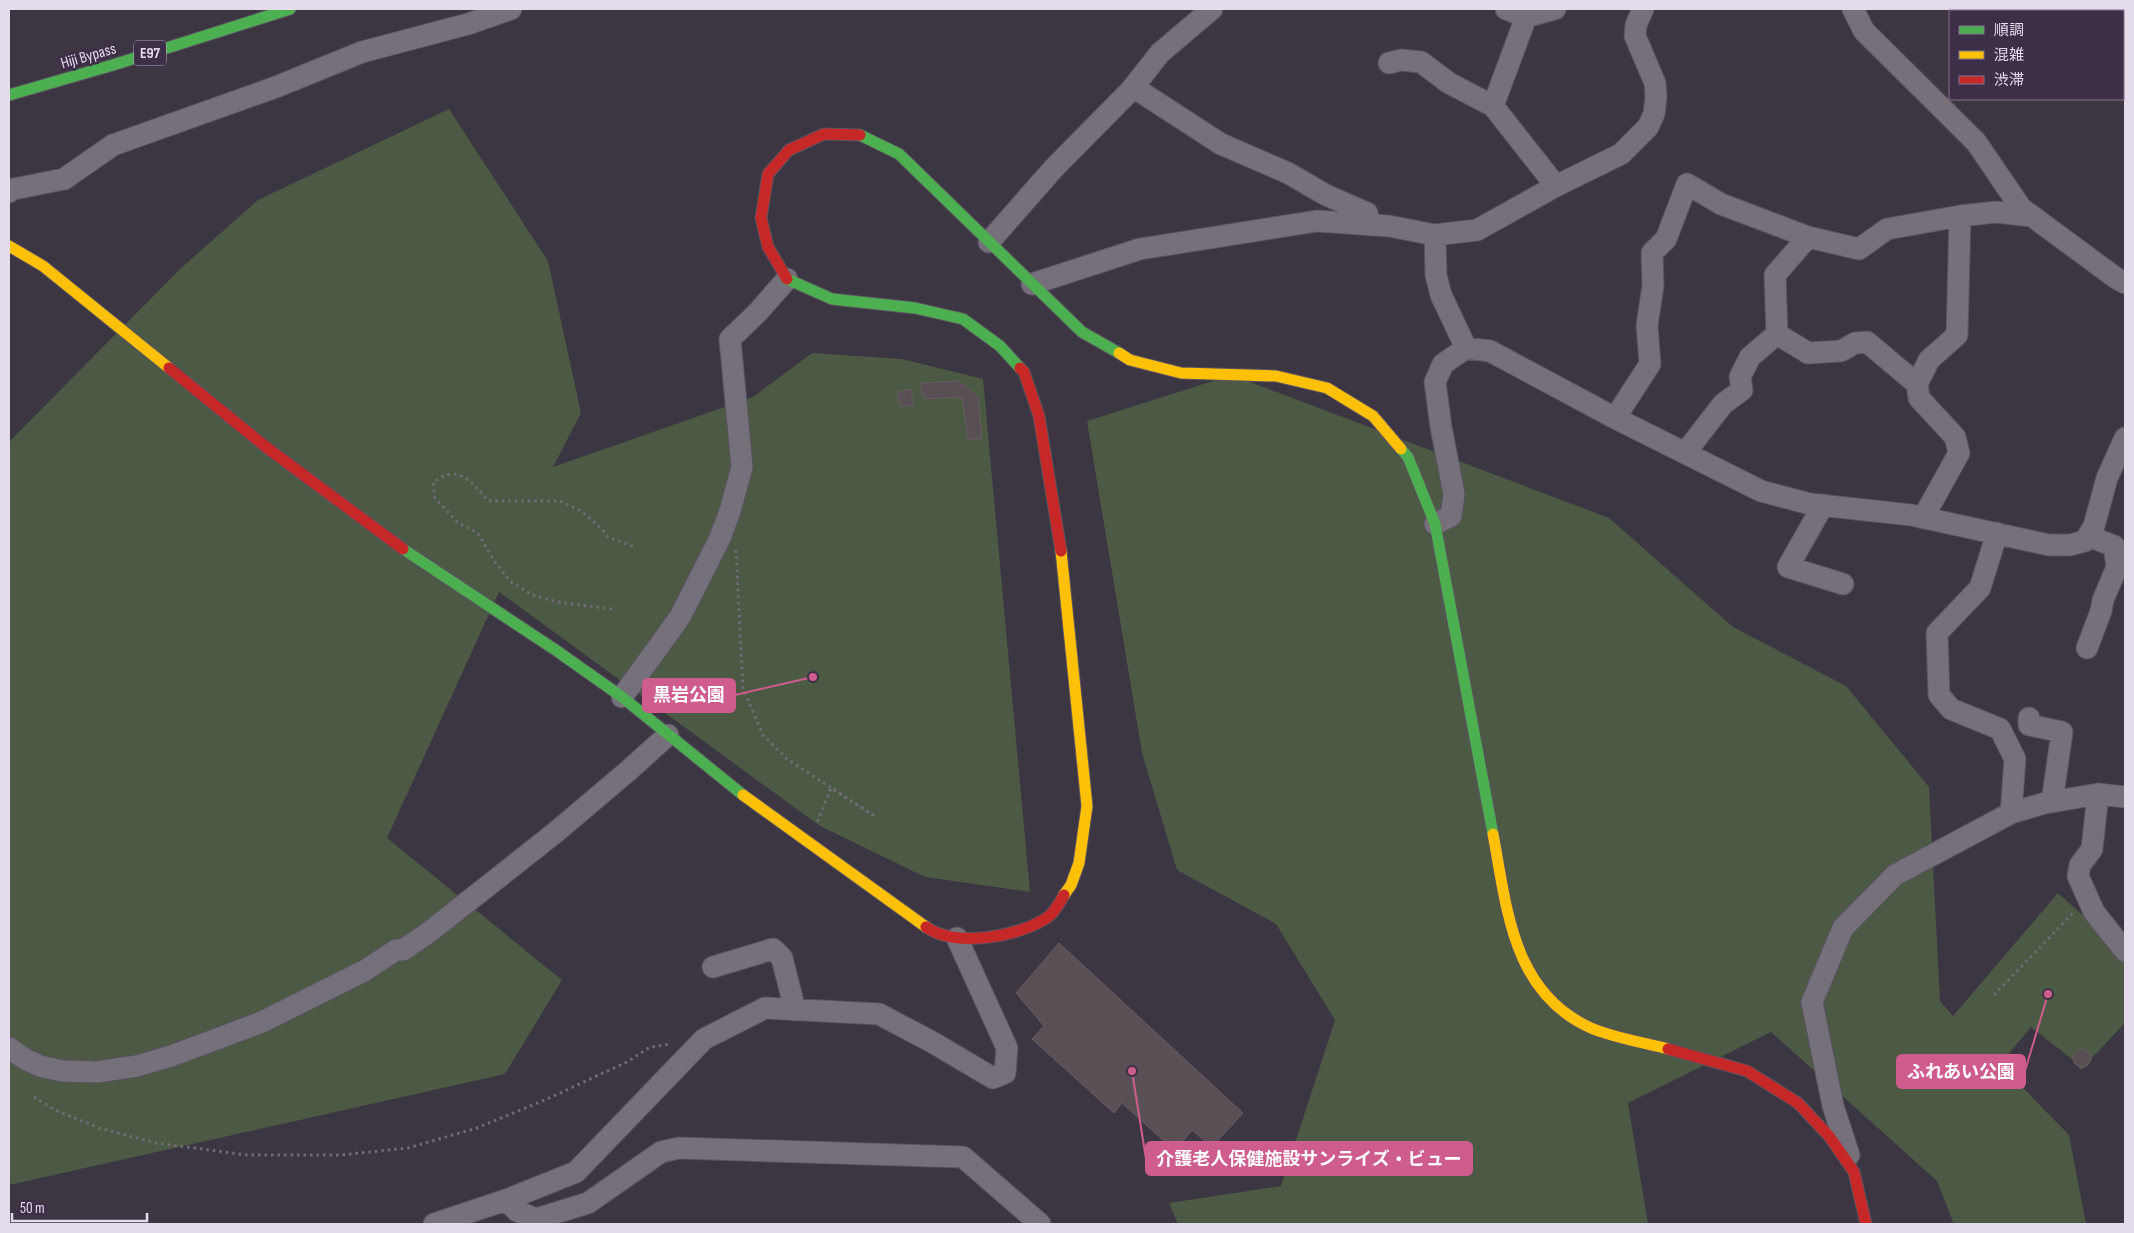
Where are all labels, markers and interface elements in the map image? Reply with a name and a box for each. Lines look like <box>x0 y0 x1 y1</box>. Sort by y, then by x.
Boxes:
legend <box>1949 10 2124 100</box>
text: 順調 <box>1994 21 2024 40</box>
street label: Hiji Bypass <box>59 39 119 73</box>
road number: E97 <box>134 40 166 66</box>
text: 混雑 <box>1994 46 2024 65</box>
text: 渋滞 <box>1994 71 2024 90</box>
callout: 黒岩公園 <box>643 679 735 712</box>
text: 黒岩公園 <box>653 685 725 706</box>
callout: ふれあい公園 <box>1897 1055 2025 1088</box>
text: ふれあい公園 <box>1907 1062 2015 1083</box>
callout: 介護老人保健施設サンライズ・ビュー <box>1146 1142 1472 1175</box>
text: 介護老人保健施設サンライズ・ビュー <box>1156 1149 1462 1170</box>
scale bar <box>12 1190 148 1222</box>
text: 50 m <box>20 1199 45 1218</box>

